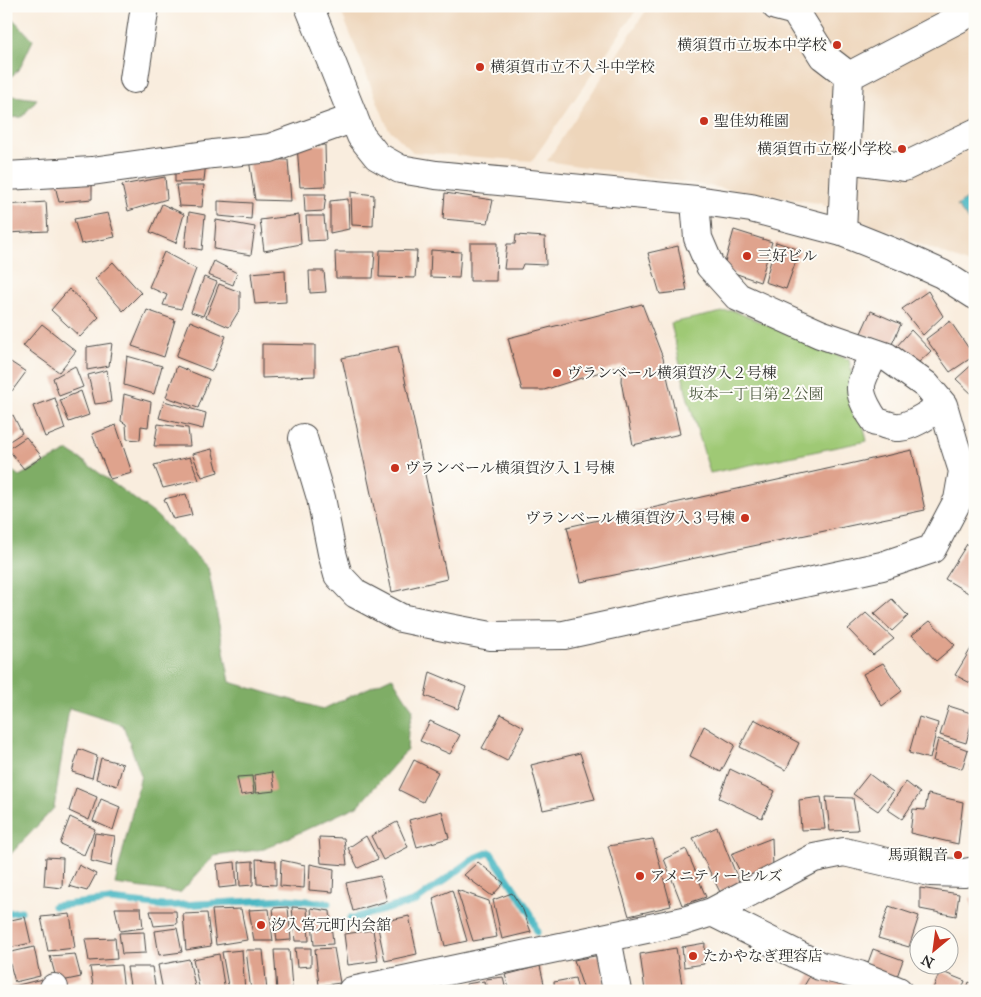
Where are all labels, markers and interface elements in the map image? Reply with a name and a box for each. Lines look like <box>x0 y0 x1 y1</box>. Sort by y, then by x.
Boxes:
place label: 横須賀市立坂本中学校 <box>677 36 827 54</box>
marker: 横須賀市立坂本中学校 <box>831 39 843 51</box>
place label: 横須賀市立不入斗中学校 <box>490 58 655 76</box>
marker: 横須賀市立不入斗中学校 <box>474 61 486 73</box>
place label: 聖佳幼稚園 <box>714 112 789 130</box>
marker: 聖佳幼稚園 <box>698 115 710 127</box>
place label: 横須賀市立桜小学校 <box>757 140 892 158</box>
marker: 横須賀市立桜小学校 <box>896 143 908 155</box>
place label: 三好ビル <box>757 247 817 265</box>
marker: 三好ビル <box>741 250 753 262</box>
place label: ヴランベール横須賀汐入２号棟 <box>567 364 777 382</box>
marker: ヴランベール横須賀汐入２号棟 <box>551 367 563 379</box>
park label: 坂本一丁目第２公園 <box>688 385 824 403</box>
place label: ヴランベール横須賀汐入１号棟 <box>405 459 615 477</box>
marker: ヴランベール横須賀汐入１号棟 <box>389 462 401 474</box>
place label: ヴランベール横須賀汐入３号棟 <box>525 509 735 527</box>
marker: ヴランベール横須賀汐入３号棟 <box>739 512 751 524</box>
place label: 馬頭観音 <box>888 846 948 864</box>
marker: 馬頭観音 <box>952 849 964 861</box>
place label: アメニティーヒルズ <box>650 867 782 885</box>
marker: アメニティーヒルズ <box>634 870 646 882</box>
place label: 汐入宮元町内会舘 <box>271 916 391 934</box>
marker: 汐入宮元町内会舘 <box>255 919 267 931</box>
north arrow <box>908 924 958 974</box>
place label: たかやなぎ理容店 <box>703 947 823 965</box>
marker: たかやなぎ理容店 <box>687 950 699 962</box>
text: N <box>919 951 937 971</box>

